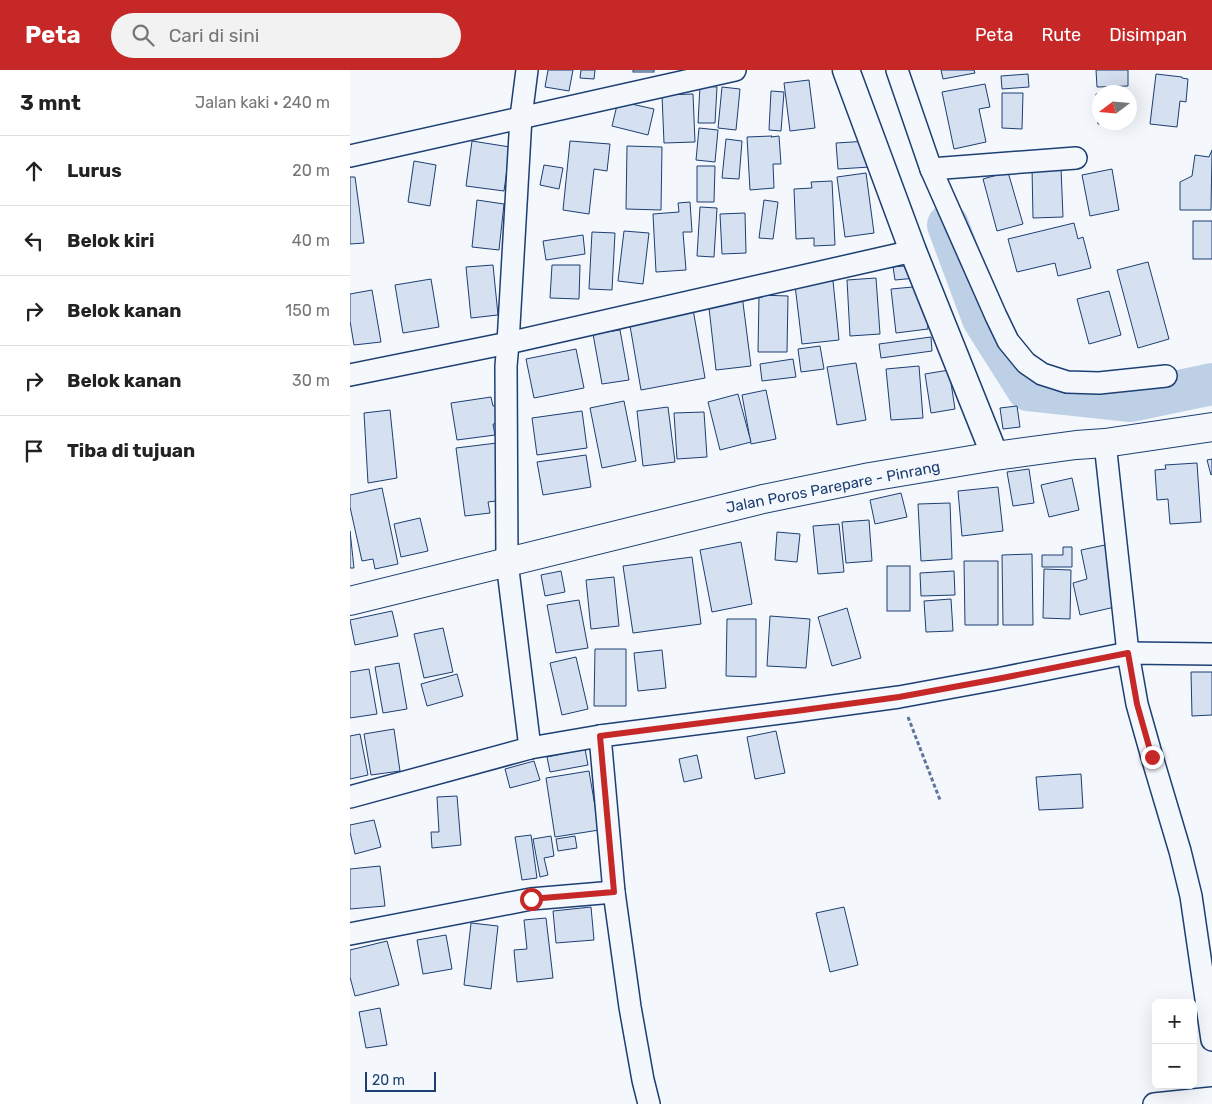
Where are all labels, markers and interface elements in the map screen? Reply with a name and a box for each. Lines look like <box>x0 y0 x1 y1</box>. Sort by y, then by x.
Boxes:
search box <box>111 13 461 58</box>
text: Peta <box>25 21 81 49</box>
icon: search <box>129 21 157 49</box>
text: Cari di sini <box>169 24 259 47</box>
text: Peta <box>975 24 1013 46</box>
text: Rute <box>1041 24 1081 46</box>
text: Disimpan <box>1109 24 1187 46</box>
north arrow <box>1092 85 1137 130</box>
text: 3 mnt <box>20 90 81 115</box>
text: Jalan kaki · 240 m <box>195 93 330 112</box>
icon: ahead <box>20 157 48 185</box>
text: Lurus <box>67 159 122 182</box>
text: 20 m <box>292 161 330 180</box>
icon: left <box>20 227 48 255</box>
text: Belok kiri <box>67 229 154 252</box>
text: 40 m <box>292 231 330 250</box>
icon: right <box>20 297 48 325</box>
text: Belok kanan <box>67 299 182 322</box>
text: 150 m <box>285 301 330 320</box>
icon: right <box>20 367 48 395</box>
text: Belok kanan <box>67 369 182 392</box>
text: 30 m <box>292 371 330 390</box>
icon: arrive <box>20 437 48 465</box>
text: Tiba di tujuan <box>67 439 195 462</box>
street label: Jalan Poros Parepare - Pinrang <box>724 457 942 517</box>
route end <box>1141 746 1164 769</box>
route start <box>520 888 543 911</box>
map controls <box>1152 999 1197 1089</box>
button: + <box>1152 999 1197 1044</box>
button: − <box>1152 1044 1197 1089</box>
scale bar <box>365 1069 436 1092</box>
text: 20 m <box>372 1072 405 1089</box>

